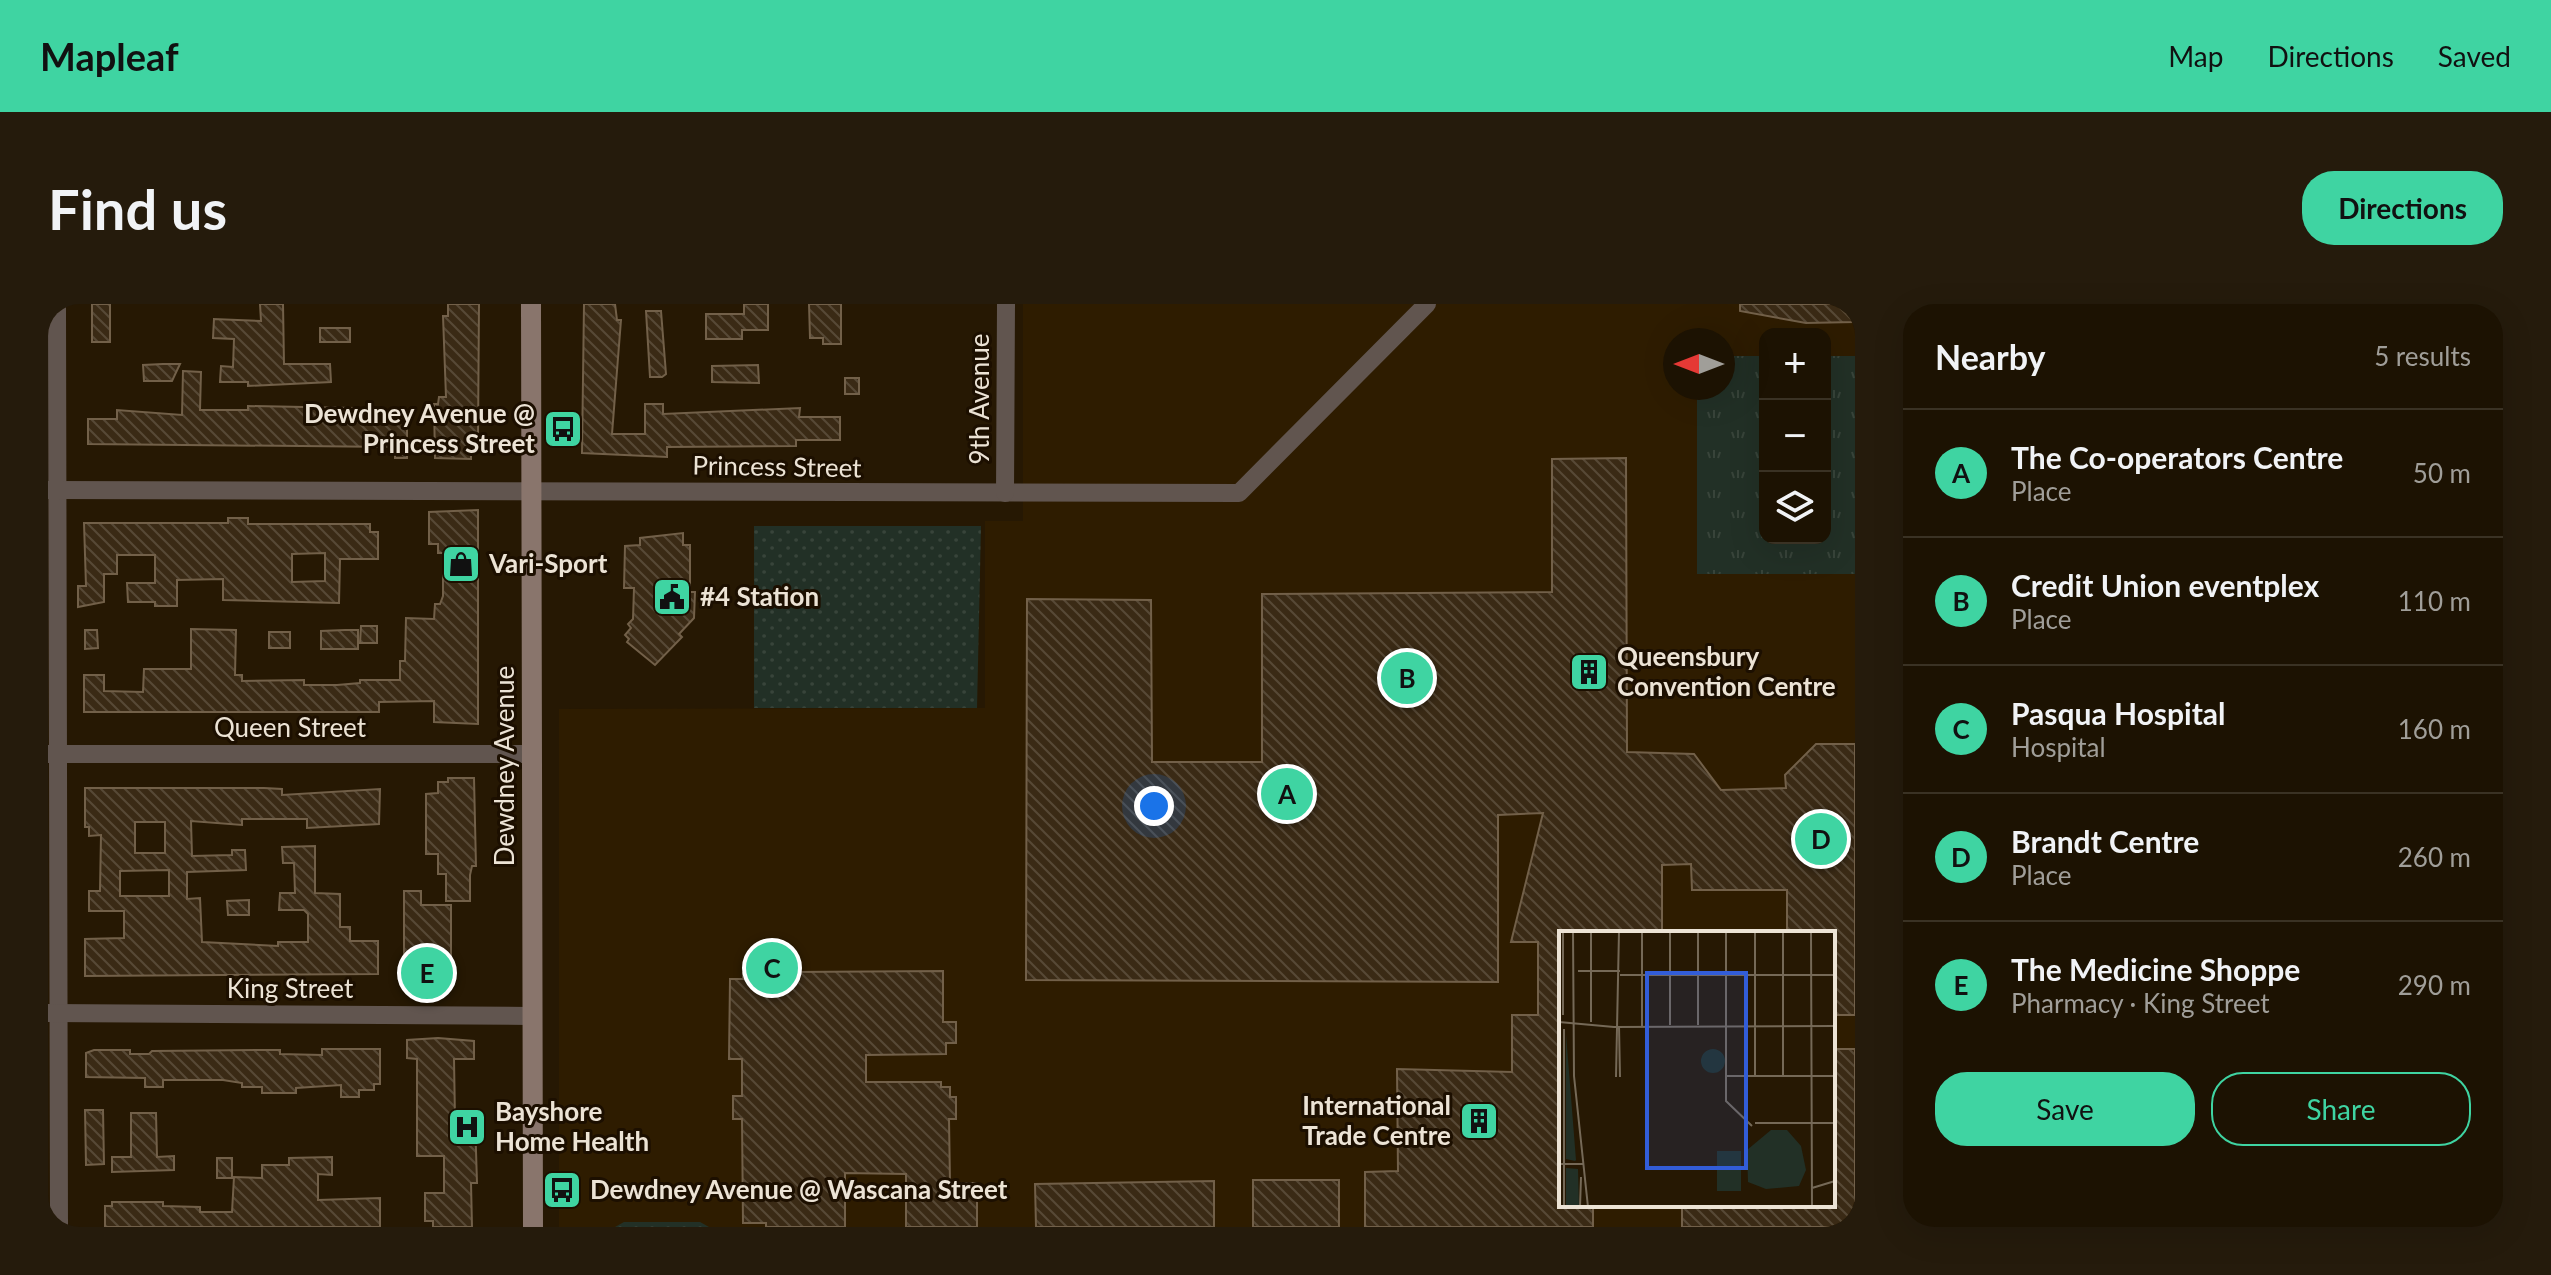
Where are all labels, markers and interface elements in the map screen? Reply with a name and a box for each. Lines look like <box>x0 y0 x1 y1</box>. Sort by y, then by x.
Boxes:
text: Mapleaf <box>40 33 179 79</box>
text: Map <box>2168 39 2223 73</box>
text: Directions <box>2267 39 2394 73</box>
text: Saved <box>2438 39 2511 73</box>
button: Directions <box>2302 171 2503 245</box>
text: Find us <box>48 175 227 242</box>
north arrow <box>1663 328 1735 400</box>
map controls <box>1759 328 1831 544</box>
button: + <box>1759 328 1831 400</box>
street label: 9th Avenue <box>963 334 995 464</box>
text: Nearby <box>1935 336 2046 377</box>
text: 5 results <box>2374 340 2471 372</box>
place label: Dewdney Avenue @ Princess Street <box>304 397 535 459</box>
button: − <box>1759 400 1831 472</box>
bus stop icon: Dewdney Avenue @ Princess Street <box>542 408 584 450</box>
text: The Co-operators Centre <box>2011 439 2343 475</box>
street label: Princess Street <box>692 449 863 483</box>
text: A <box>1952 457 1970 489</box>
text: 50 m <box>2413 457 2471 489</box>
button: layers <box>1759 472 1831 544</box>
text: Place <box>2011 475 2072 507</box>
shop icon: Vari-Sport <box>440 543 482 585</box>
place label: Vari-Sport <box>488 547 608 579</box>
text: Credit Union eventplex <box>2011 567 2319 603</box>
public building icon: #4 Station <box>651 576 693 618</box>
place label: #4 Station <box>700 580 819 612</box>
text: B <box>1952 585 1970 617</box>
text: 110 m <box>2398 585 2471 617</box>
text: Place <box>2011 603 2072 635</box>
place label: Queensbury Convention Centre <box>1617 640 1836 702</box>
pin: B <box>1381 648 1433 708</box>
building icon: Queensbury Convention Centre <box>1568 651 1610 693</box>
street label: Dewdney Avenue <box>488 666 520 866</box>
text: Pasqua Hospital <box>2011 695 2226 731</box>
street label: Queen Street <box>214 711 367 743</box>
text: C <box>1952 713 1970 745</box>
text: 160 m <box>2398 713 2471 745</box>
text: Hospital <box>2011 731 2106 763</box>
pin: A <box>1261 764 1313 824</box>
your location <box>1134 786 1174 826</box>
pin: D <box>1795 809 1847 869</box>
text: Brandt Centre <box>2011 823 2199 859</box>
text: D <box>1951 841 1971 873</box>
text: 260 m <box>2398 841 2471 873</box>
text: Place <box>2011 859 2072 891</box>
inset map <box>1559 931 1835 1207</box>
pin: C <box>746 938 798 998</box>
pin: E <box>401 943 453 1003</box>
text: The Medicine Shoppe <box>2011 951 2300 987</box>
text: E <box>1954 969 1968 1001</box>
text: 290 m <box>2398 969 2471 1001</box>
street label: King Street <box>227 972 354 1004</box>
text: Pharmacy · King Street <box>2011 987 2270 1019</box>
button: Save <box>1935 1072 2195 1146</box>
button: Share <box>2211 1072 2471 1146</box>
place label: International Trade Centre <box>1302 1089 1451 1151</box>
place label: Bayshore Home Health <box>495 1095 649 1157</box>
building icon: International Trade Centre <box>1458 1100 1500 1142</box>
hospital icon: Bayshore Home Health <box>446 1106 488 1148</box>
bus stop icon: Dewdney Avenue @ Wascana Street <box>541 1169 583 1211</box>
place label: Dewdney Avenue @ Wascana Street <box>590 1173 1008 1205</box>

